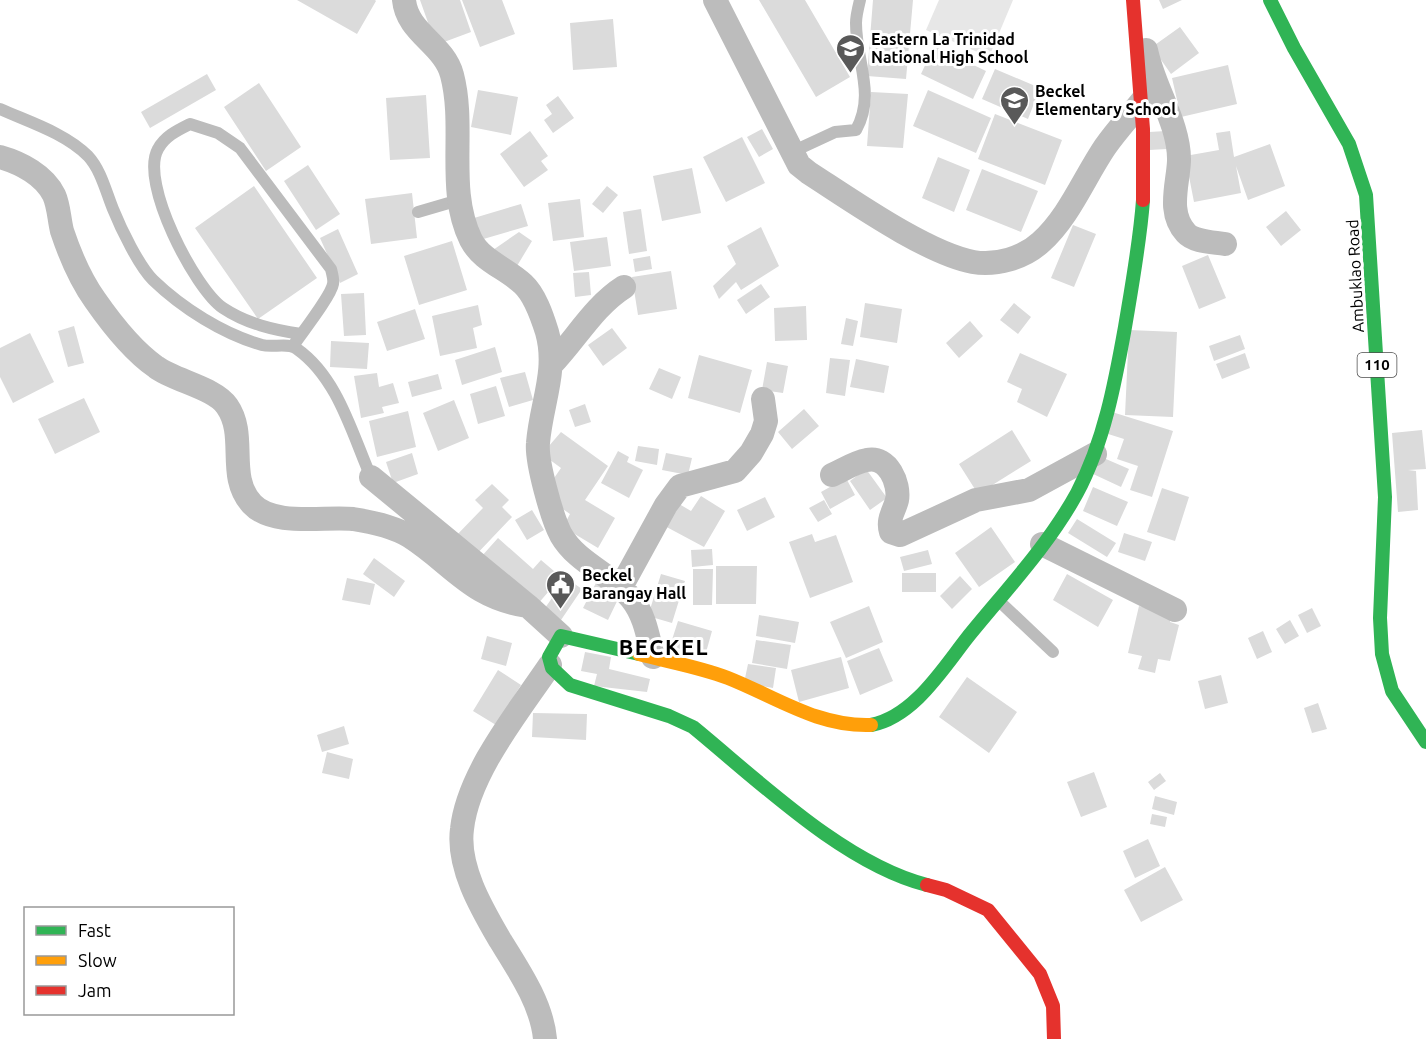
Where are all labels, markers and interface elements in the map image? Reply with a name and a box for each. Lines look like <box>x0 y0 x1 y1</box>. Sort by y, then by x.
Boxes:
place label: Eastern La Trinidad National High School <box>871 30 1028 66</box>
school or university icon: Eastern La Trinidad National High School <box>834 32 866 74</box>
place label: Beckel Elementary School <box>1035 82 1176 118</box>
school or university icon: Beckel Elementary School <box>998 84 1030 126</box>
street label: Ambuklao Road <box>1343 219 1367 333</box>
road number: 110 <box>1358 353 1396 377</box>
place label: Beckel Barangay Hall <box>582 566 686 602</box>
public building icon: Beckel Barangay Hall <box>545 568 577 610</box>
district label: BECKEL <box>619 634 709 659</box>
legend <box>24 907 234 1015</box>
text: Fast <box>78 920 111 940</box>
text: Slow <box>78 950 117 970</box>
text: Jam <box>78 980 112 1000</box>

